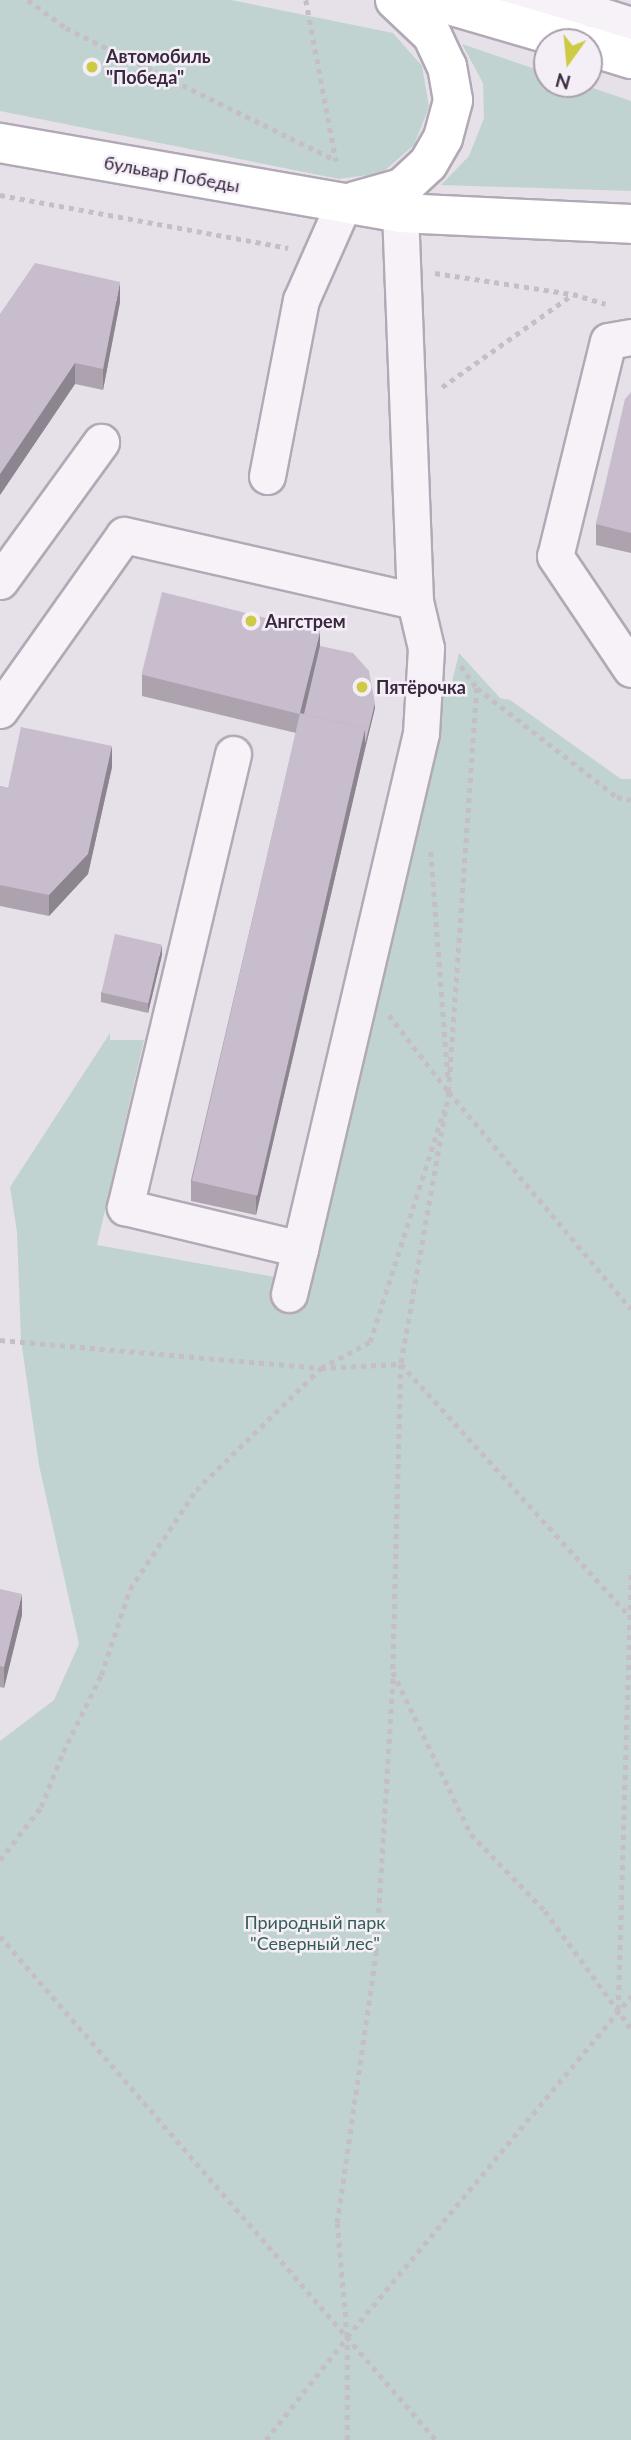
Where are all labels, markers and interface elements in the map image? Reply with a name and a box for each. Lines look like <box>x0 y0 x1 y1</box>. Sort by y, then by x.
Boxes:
north arrow <box>533 28 603 98</box>
place label: Автомобиль "Победа" <box>106 46 211 88</box>
marker: Автомобиль "Победа" <box>84 59 100 75</box>
text: N <box>553 69 573 95</box>
street label: бульвар Победы <box>102 151 242 197</box>
place label: Ангстрем <box>265 610 346 632</box>
marker: Ангстрем <box>243 613 259 629</box>
place label: Пятёрочка <box>376 676 466 698</box>
marker: Пятёрочка <box>354 679 370 695</box>
park label: Природный парк "Северный лес" <box>244 1912 386 1954</box>

